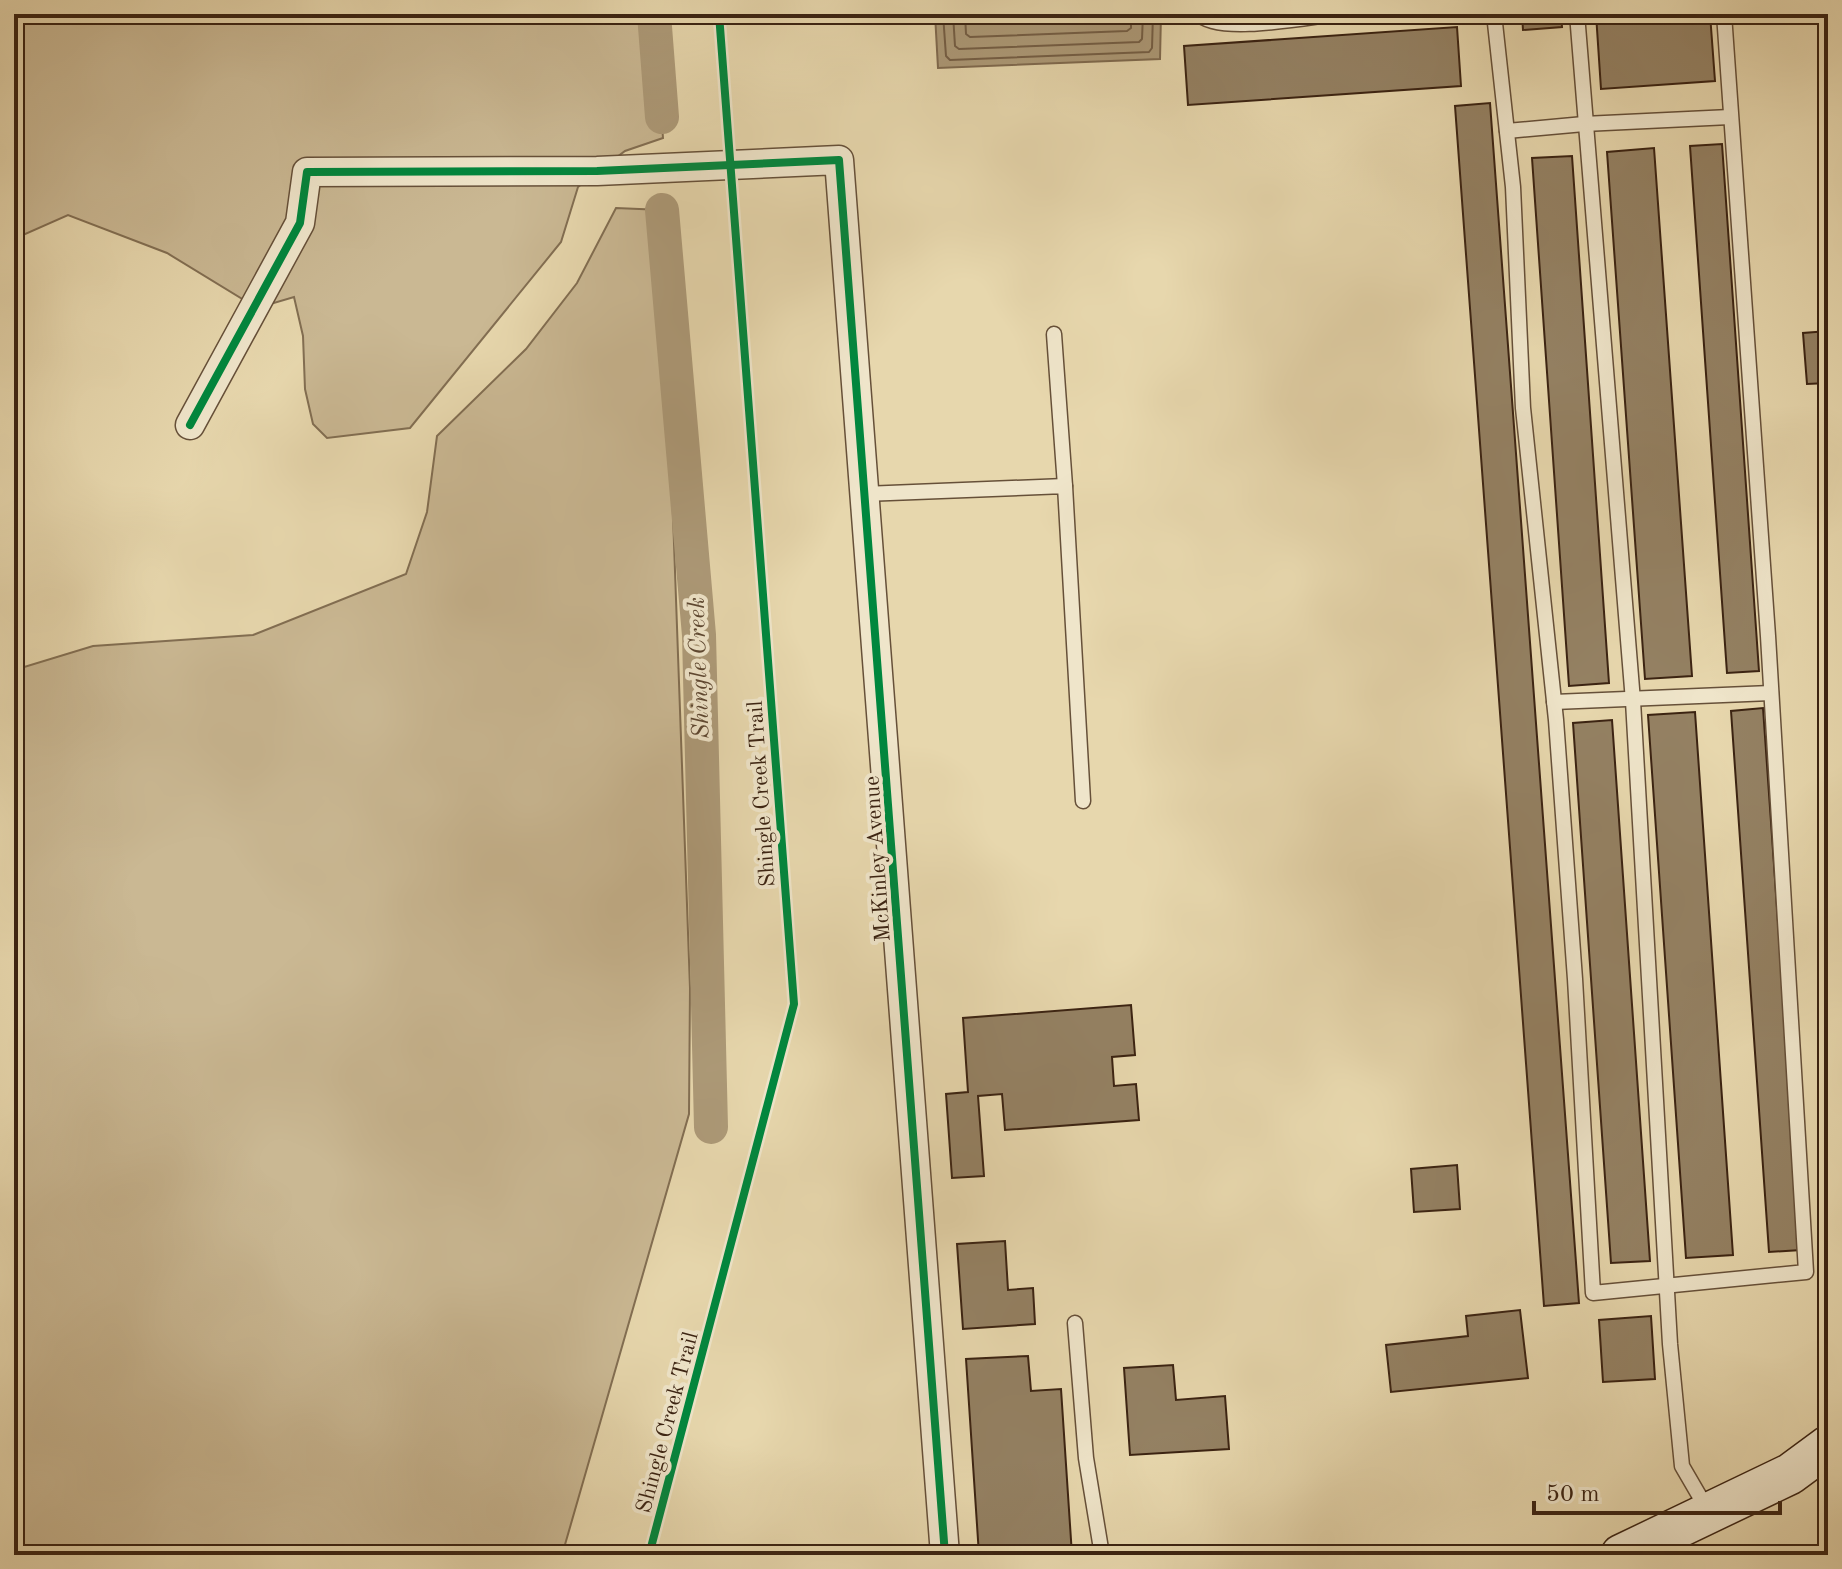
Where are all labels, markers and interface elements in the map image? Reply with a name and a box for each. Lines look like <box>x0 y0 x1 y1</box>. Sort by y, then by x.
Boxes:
water label: Shingle Creek <box>686 597 714 739</box>
street label: Shingle Creek Trail <box>745 700 779 888</box>
street label: McKinley Avenue <box>861 775 895 943</box>
street label: Shingle Creek Trail <box>633 1329 703 1515</box>
scale bar <box>1534 1465 1780 1515</box>
text: 50 m <box>1546 1483 1600 1507</box>

